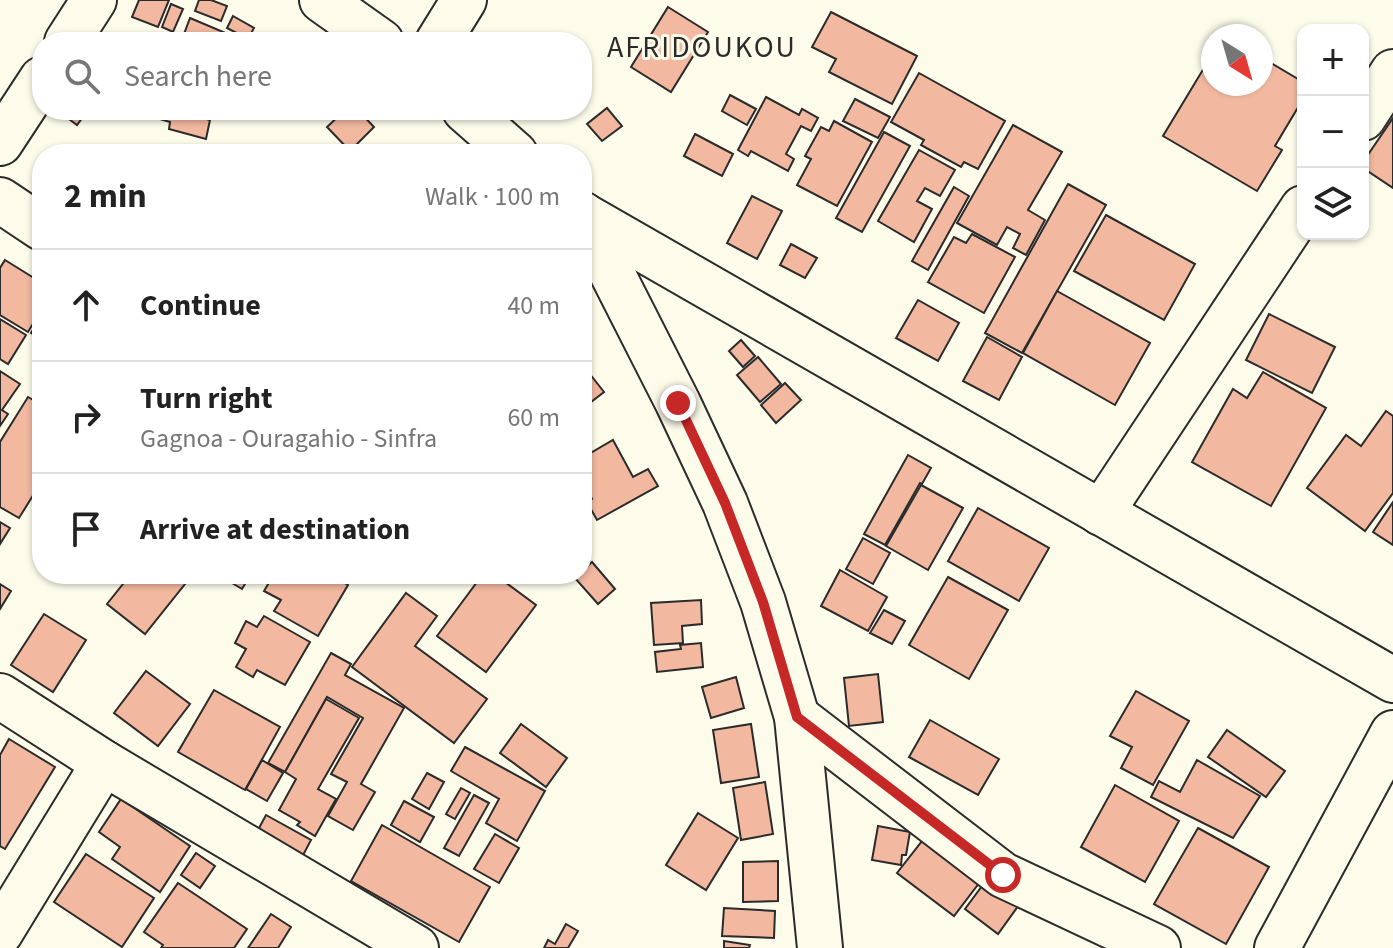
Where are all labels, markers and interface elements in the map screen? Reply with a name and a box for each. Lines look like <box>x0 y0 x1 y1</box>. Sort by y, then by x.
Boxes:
north arrow <box>1201 24 1273 96</box>
map controls <box>1297 24 1369 240</box>
button: + <box>1297 24 1369 96</box>
district label: AFRIDOUKOU <box>607 26 797 69</box>
search box <box>32 32 592 120</box>
icon: search <box>60 54 104 98</box>
text: Search here <box>124 55 272 98</box>
button: − <box>1297 96 1369 168</box>
button: layers <box>1297 168 1369 240</box>
text: 2 min <box>64 172 147 221</box>
text: Walk · 100 m <box>425 178 560 215</box>
icon: ahead <box>64 283 108 327</box>
text: Continue <box>140 284 261 327</box>
text: 40 m <box>507 287 560 324</box>
text: Turn right <box>140 377 272 420</box>
route end <box>660 385 696 421</box>
icon: right <box>64 395 108 439</box>
text: 60 m <box>507 399 560 436</box>
text: Gagnoa - Ouragahio - Sinfra <box>140 420 437 457</box>
icon: arrive <box>64 507 108 551</box>
text: Arrive at destination <box>140 508 410 551</box>
route start <box>985 857 1021 893</box>

